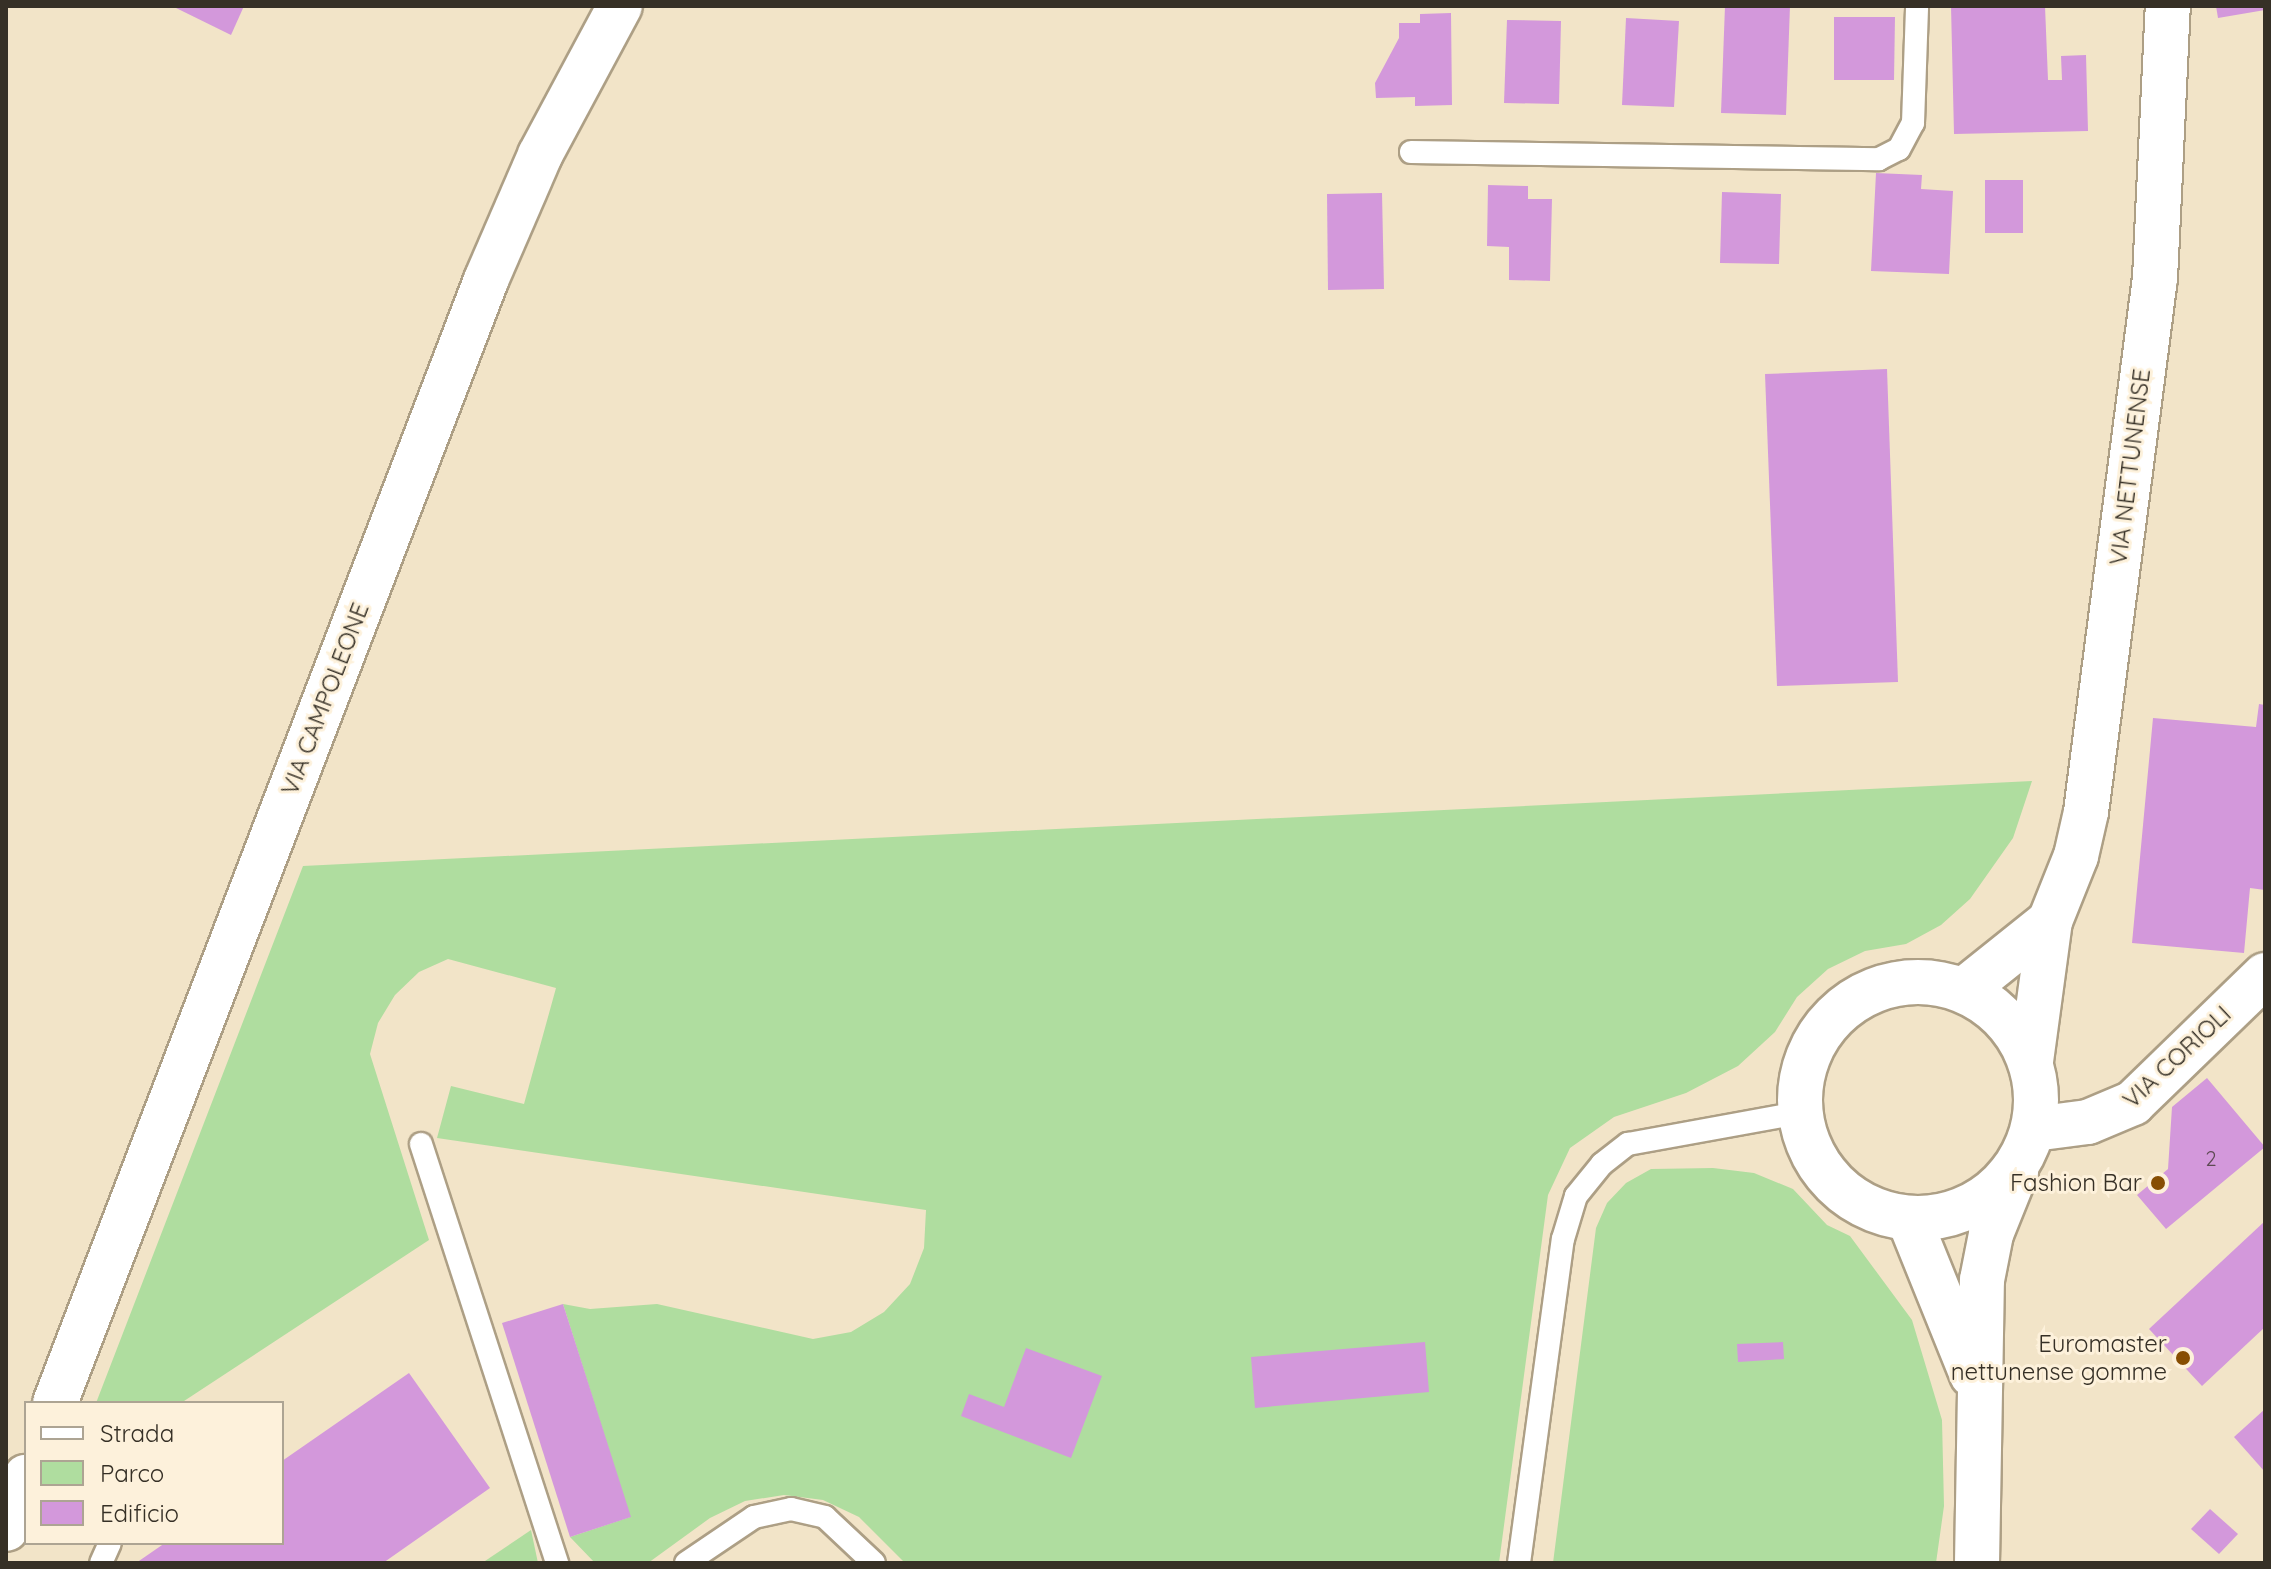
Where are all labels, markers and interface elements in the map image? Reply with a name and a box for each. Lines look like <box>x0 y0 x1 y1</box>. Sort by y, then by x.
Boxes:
street label: VIA NETTUNENSE <box>2104 367 2156 567</box>
street label: VIA CAMPOLEONE <box>275 599 375 799</box>
street label: VIA CORIOLI <box>2117 1000 2237 1114</box>
house number: 2 <box>2205 1146 2217 1170</box>
place label: Fashion Bar <box>2010 1169 2142 1197</box>
marker: Fashion Bar <box>2149 1174 2167 1192</box>
place label: Euromaster nettunense gomme <box>1951 1330 2167 1386</box>
marker: Euromaster nettunense gomme <box>2174 1349 2192 1367</box>
legend <box>24 1401 284 1545</box>
text: Strada <box>100 1418 174 1448</box>
text: Parco <box>100 1458 164 1488</box>
text: Edificio <box>100 1498 179 1528</box>

